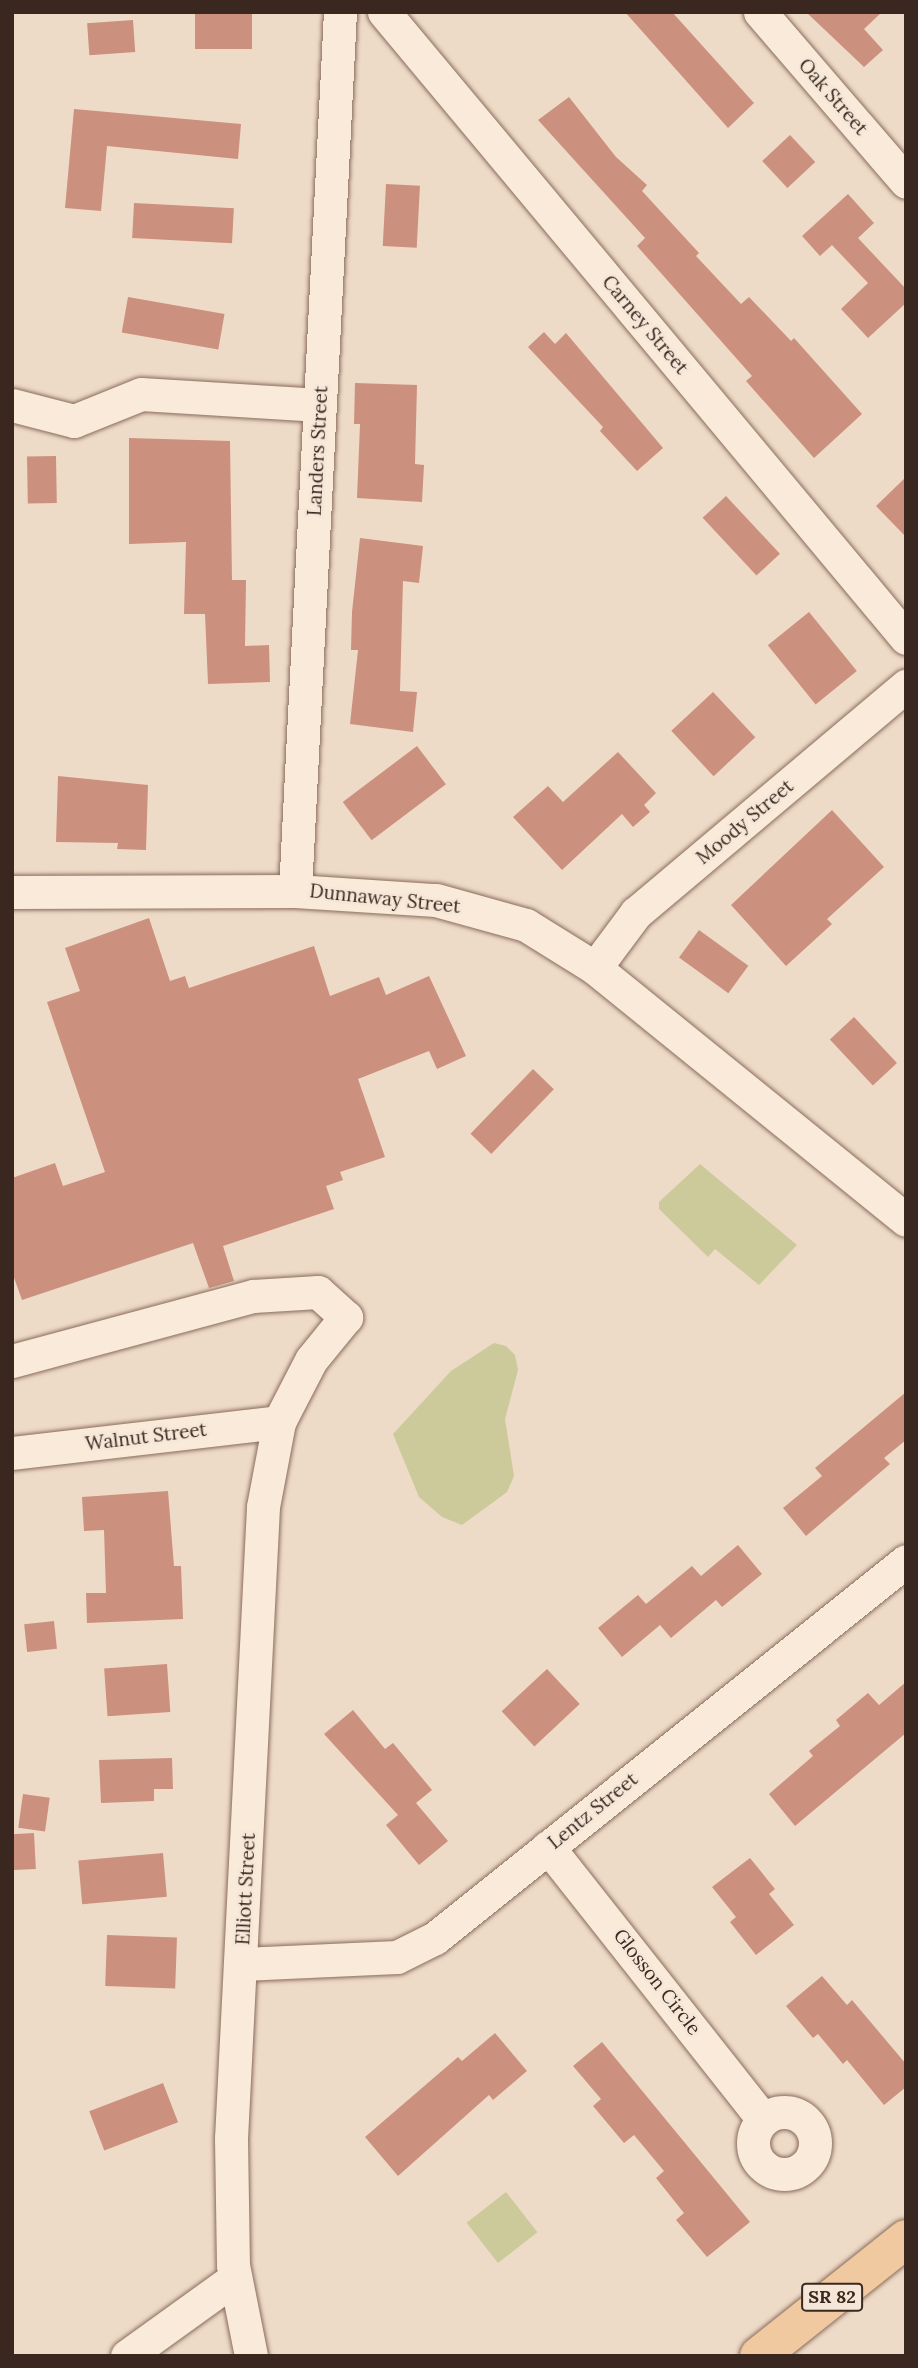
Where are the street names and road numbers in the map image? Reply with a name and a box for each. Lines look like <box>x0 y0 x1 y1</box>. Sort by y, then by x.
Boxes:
street label: Oak Street <box>794 54 872 140</box>
street label: Carney Street <box>597 271 693 379</box>
street label: Landers Street <box>303 385 333 517</box>
street label: Moody Street <box>692 775 798 869</box>
street label: Dunnaway Street <box>308 880 462 918</box>
street label: Walnut Street <box>84 1418 208 1456</box>
street label: Lentz Street <box>544 1768 642 1854</box>
street label: Elliott Street <box>232 1832 260 1946</box>
street label: Glosson Circle <box>609 1924 705 2040</box>
road number: SR 82 <box>800 2283 864 2312</box>

